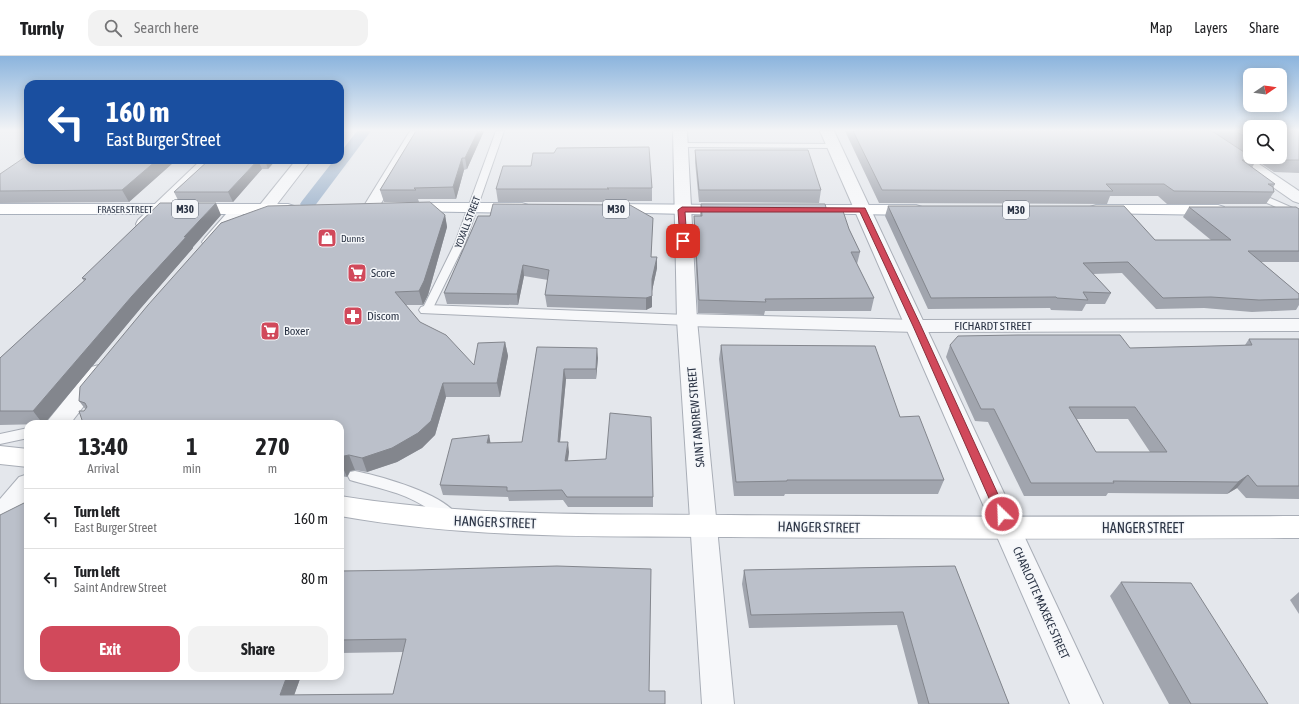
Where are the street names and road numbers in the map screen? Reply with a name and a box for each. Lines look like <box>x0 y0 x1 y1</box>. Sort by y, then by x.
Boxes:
street label: YOXALL STREET <box>453 194 483 250</box>
road number: M30 <box>172 200 198 218</box>
road number: M30 <box>603 200 629 218</box>
road number: M30 <box>1003 201 1029 219</box>
street label: FRASER STREET <box>97 204 153 215</box>
street label: FICHARDT STREET <box>954 319 1032 333</box>
street label: SAINT ANDREW STREET <box>685 365 707 468</box>
street label: HANGER STREET <box>453 513 537 531</box>
street label: HANGER STREET <box>778 518 860 536</box>
street label: HANGER STREET <box>1102 520 1184 536</box>
street label: CHARLOTTE MAXEKE STREET <box>1010 545 1072 662</box>

